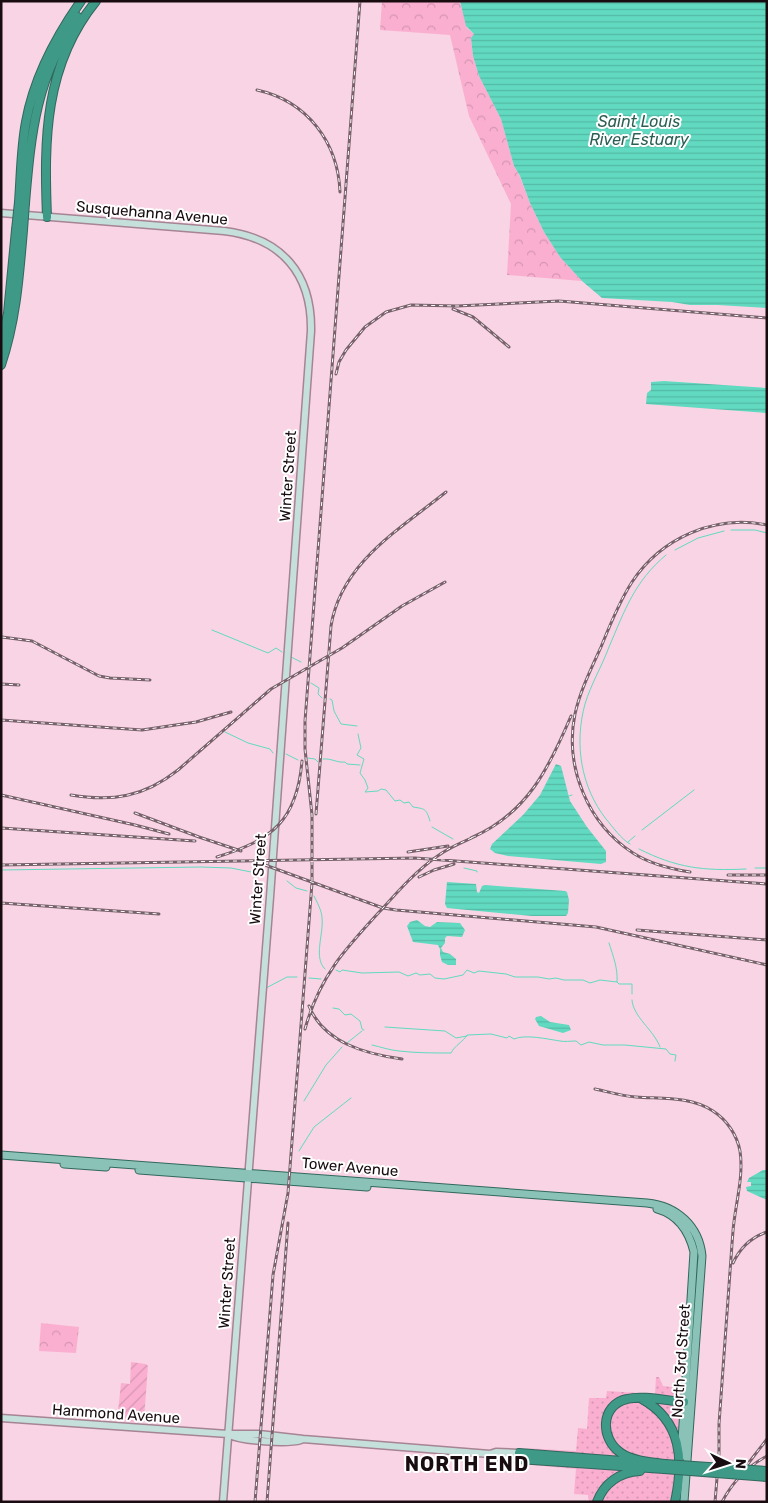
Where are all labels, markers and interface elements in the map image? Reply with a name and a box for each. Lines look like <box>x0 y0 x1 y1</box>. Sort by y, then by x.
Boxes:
water label: Saint Louis River Estuary <box>589 112 690 149</box>
street label: Susquehanna Avenue <box>75 197 229 229</box>
street label: Winter Street <box>276 430 300 522</box>
street label: Winter Street <box>246 833 270 925</box>
street label: Tower Avenue <box>301 1154 399 1180</box>
street label: Winter Street <box>215 1237 239 1329</box>
street label: North 3rd Street <box>668 1303 694 1418</box>
street label: Hammond Avenue <box>51 1401 181 1427</box>
north arrow <box>703 1438 753 1488</box>
district label: NORTH END <box>405 1452 529 1476</box>
text: N <box>732 1458 749 1469</box>

